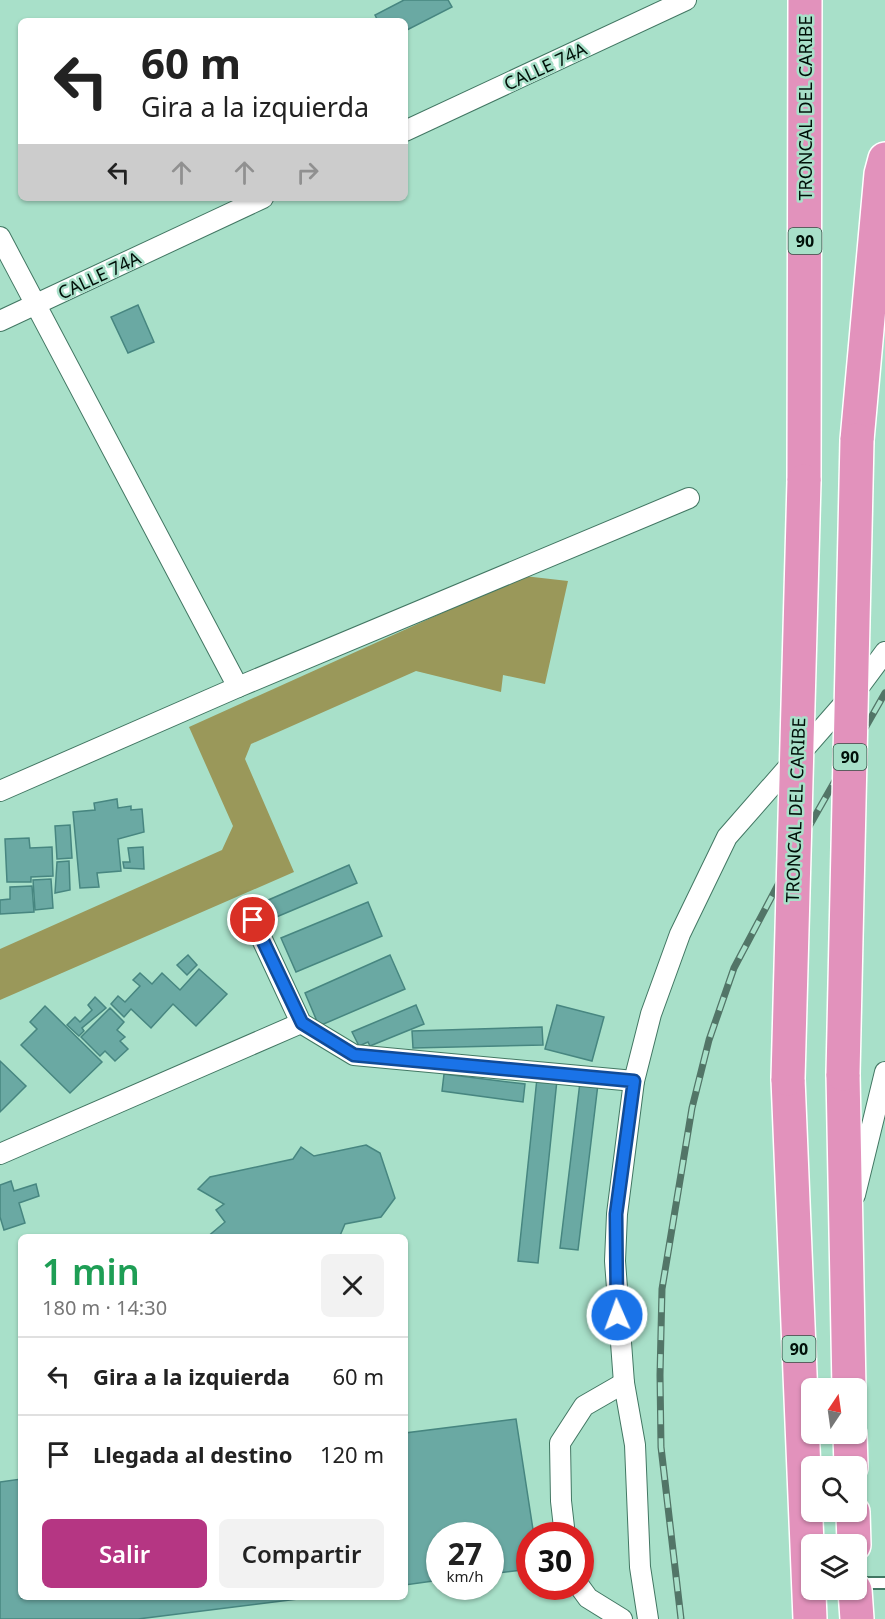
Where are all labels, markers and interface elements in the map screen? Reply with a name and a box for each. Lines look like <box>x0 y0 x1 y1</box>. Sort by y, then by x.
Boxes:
street label: TRONCAL DEL CARIBE <box>793 15 817 201</box>
text: 60 m <box>141 34 241 91</box>
street label: CALLE 74A <box>500 36 591 96</box>
icon: left <box>42 42 120 120</box>
text: Gira a la izquierda <box>141 88 369 125</box>
icon: left <box>102 156 135 189</box>
icon: ahead <box>165 156 198 189</box>
icon: ahead <box>228 156 261 189</box>
icon: right <box>291 156 324 189</box>
road number: 90 <box>788 228 822 254</box>
street label: CALLE 74A <box>54 245 145 305</box>
street label: TRONCAL DEL CARIBE <box>780 717 810 903</box>
road number: 90 <box>834 744 866 770</box>
pin <box>227 894 278 945</box>
icon: arrive <box>236 903 269 936</box>
text: 1 min <box>42 1247 140 1296</box>
button: close <box>321 1254 384 1317</box>
position arrow <box>585 1283 649 1347</box>
text: 180 m · 14:30 <box>42 1294 167 1321</box>
road number: 90 <box>782 1336 816 1362</box>
icon: left <box>42 1360 75 1393</box>
text: Gira a la izquierda <box>93 1361 290 1391</box>
text: 60 m <box>333 1361 384 1391</box>
north arrow <box>801 1378 867 1444</box>
map controls <box>801 1378 867 1600</box>
icon: arrive <box>42 1438 75 1471</box>
text: Llegada al destino <box>93 1439 293 1469</box>
text: 120 m <box>320 1439 384 1469</box>
button: search <box>801 1456 867 1522</box>
button: Salir <box>42 1519 207 1588</box>
button: Compartir <box>219 1519 384 1588</box>
speed limit sign: 30 <box>516 1522 594 1600</box>
text: 27 <box>448 1533 482 1574</box>
button: layers <box>801 1534 867 1600</box>
text: km/h <box>447 1566 483 1586</box>

